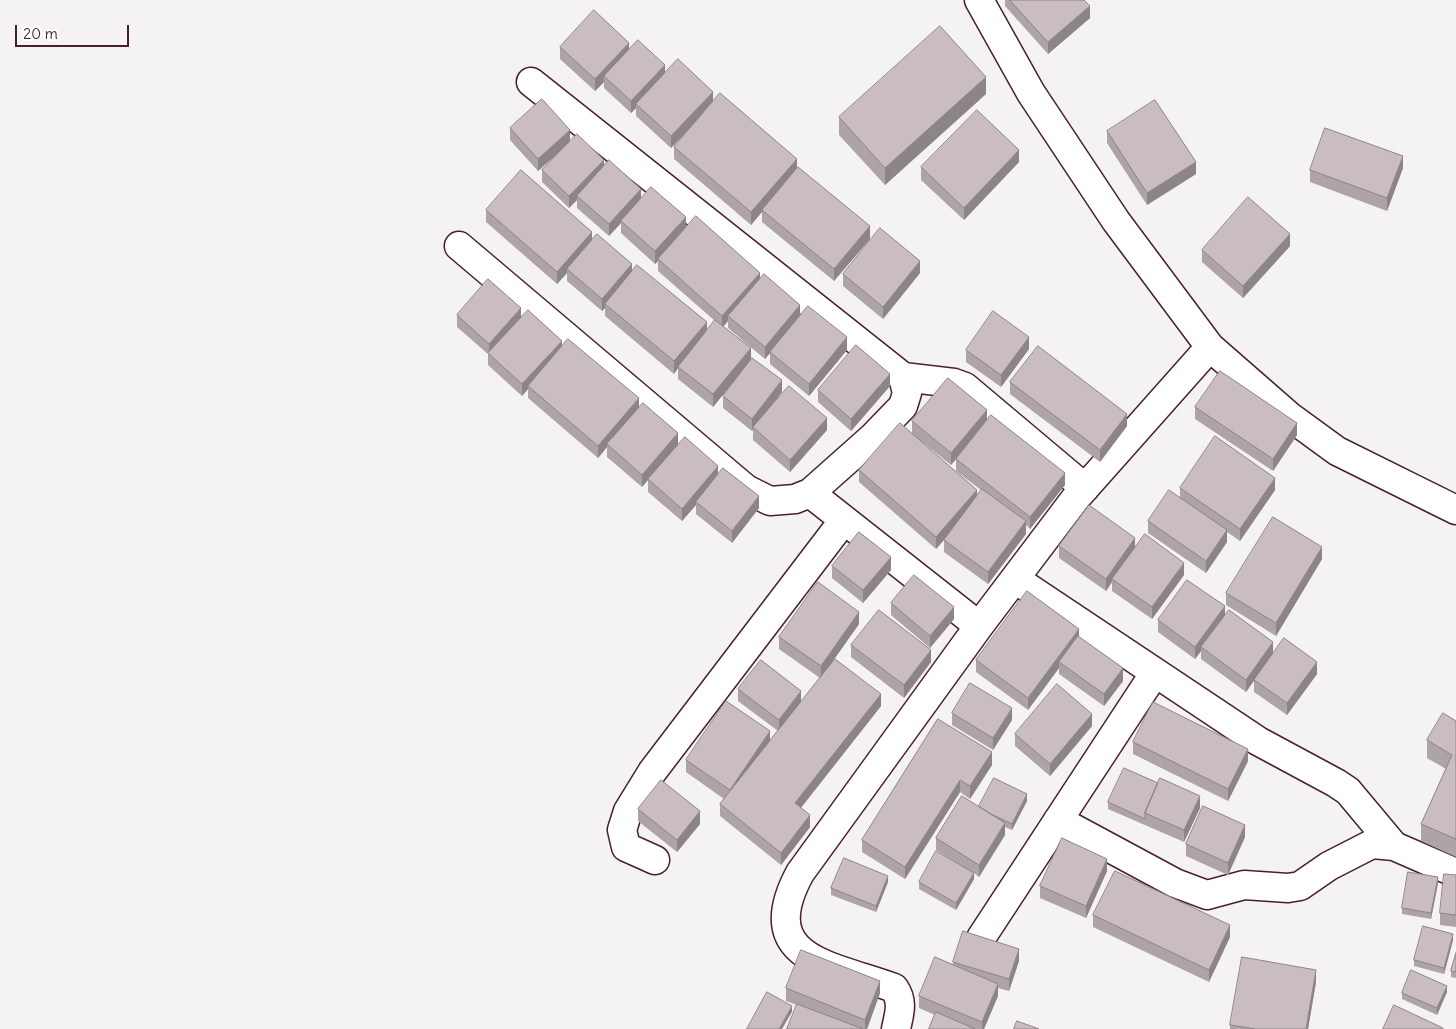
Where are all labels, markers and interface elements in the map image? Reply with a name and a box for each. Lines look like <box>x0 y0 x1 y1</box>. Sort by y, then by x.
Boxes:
scale bar <box>18 15 131 47</box>
text: 20 m <box>23 24 58 43</box>

